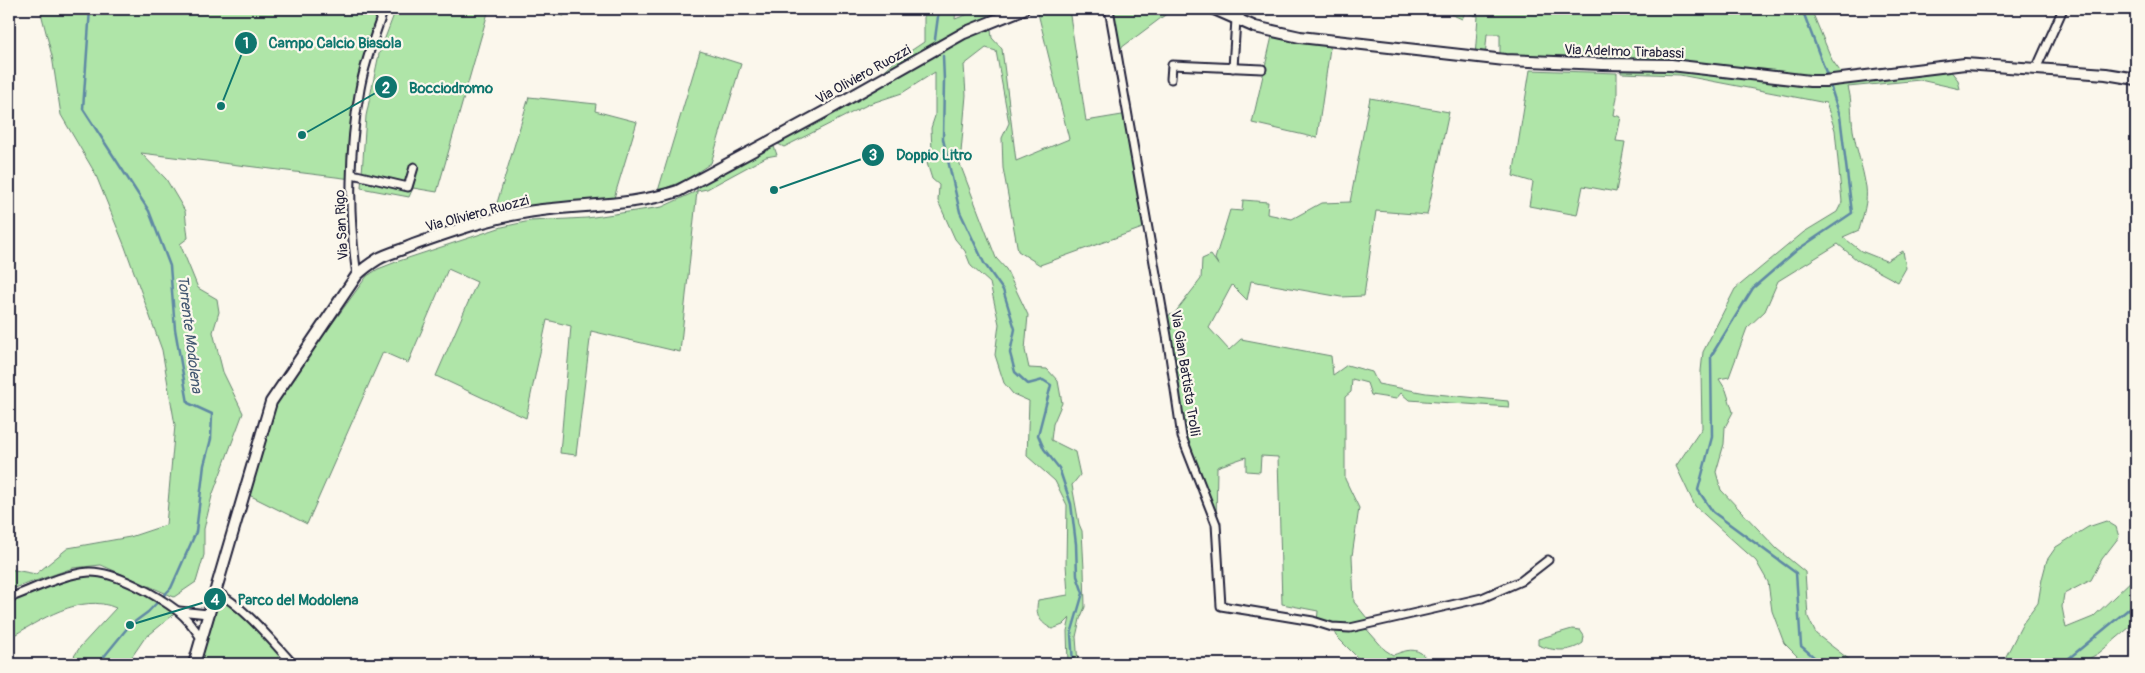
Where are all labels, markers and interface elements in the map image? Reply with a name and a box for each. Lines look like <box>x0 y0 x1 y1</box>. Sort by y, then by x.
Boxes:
callout: Campo Calcio Biasola <box>233 28 411 58</box>
text: 1 <box>243 34 249 53</box>
text: Campo Calcio Biasola <box>269 34 401 53</box>
street label: Via Oliviero Ruozzi <box>813 41 914 108</box>
street label: Via Adelmo Tirabassi <box>1564 41 1685 62</box>
callout: Bocciodromo <box>374 72 503 102</box>
text: 2 <box>382 79 390 98</box>
text: Bocciodromo <box>409 79 493 98</box>
callout: Doppio Litro <box>861 140 982 170</box>
text: 3 <box>869 146 877 165</box>
text: Doppio Litro <box>896 146 972 165</box>
street label: Via San Rigo <box>331 189 352 261</box>
street label: Via Oliviero Ruozzi <box>424 191 531 235</box>
water label: Torrente Modolena <box>173 274 206 395</box>
street label: Via Gian Battista Trolli <box>1167 309 1204 438</box>
callout: Parco del Modolena <box>203 584 368 614</box>
text: 4 <box>211 591 220 610</box>
text: Parco del Modolena <box>238 591 358 610</box>

